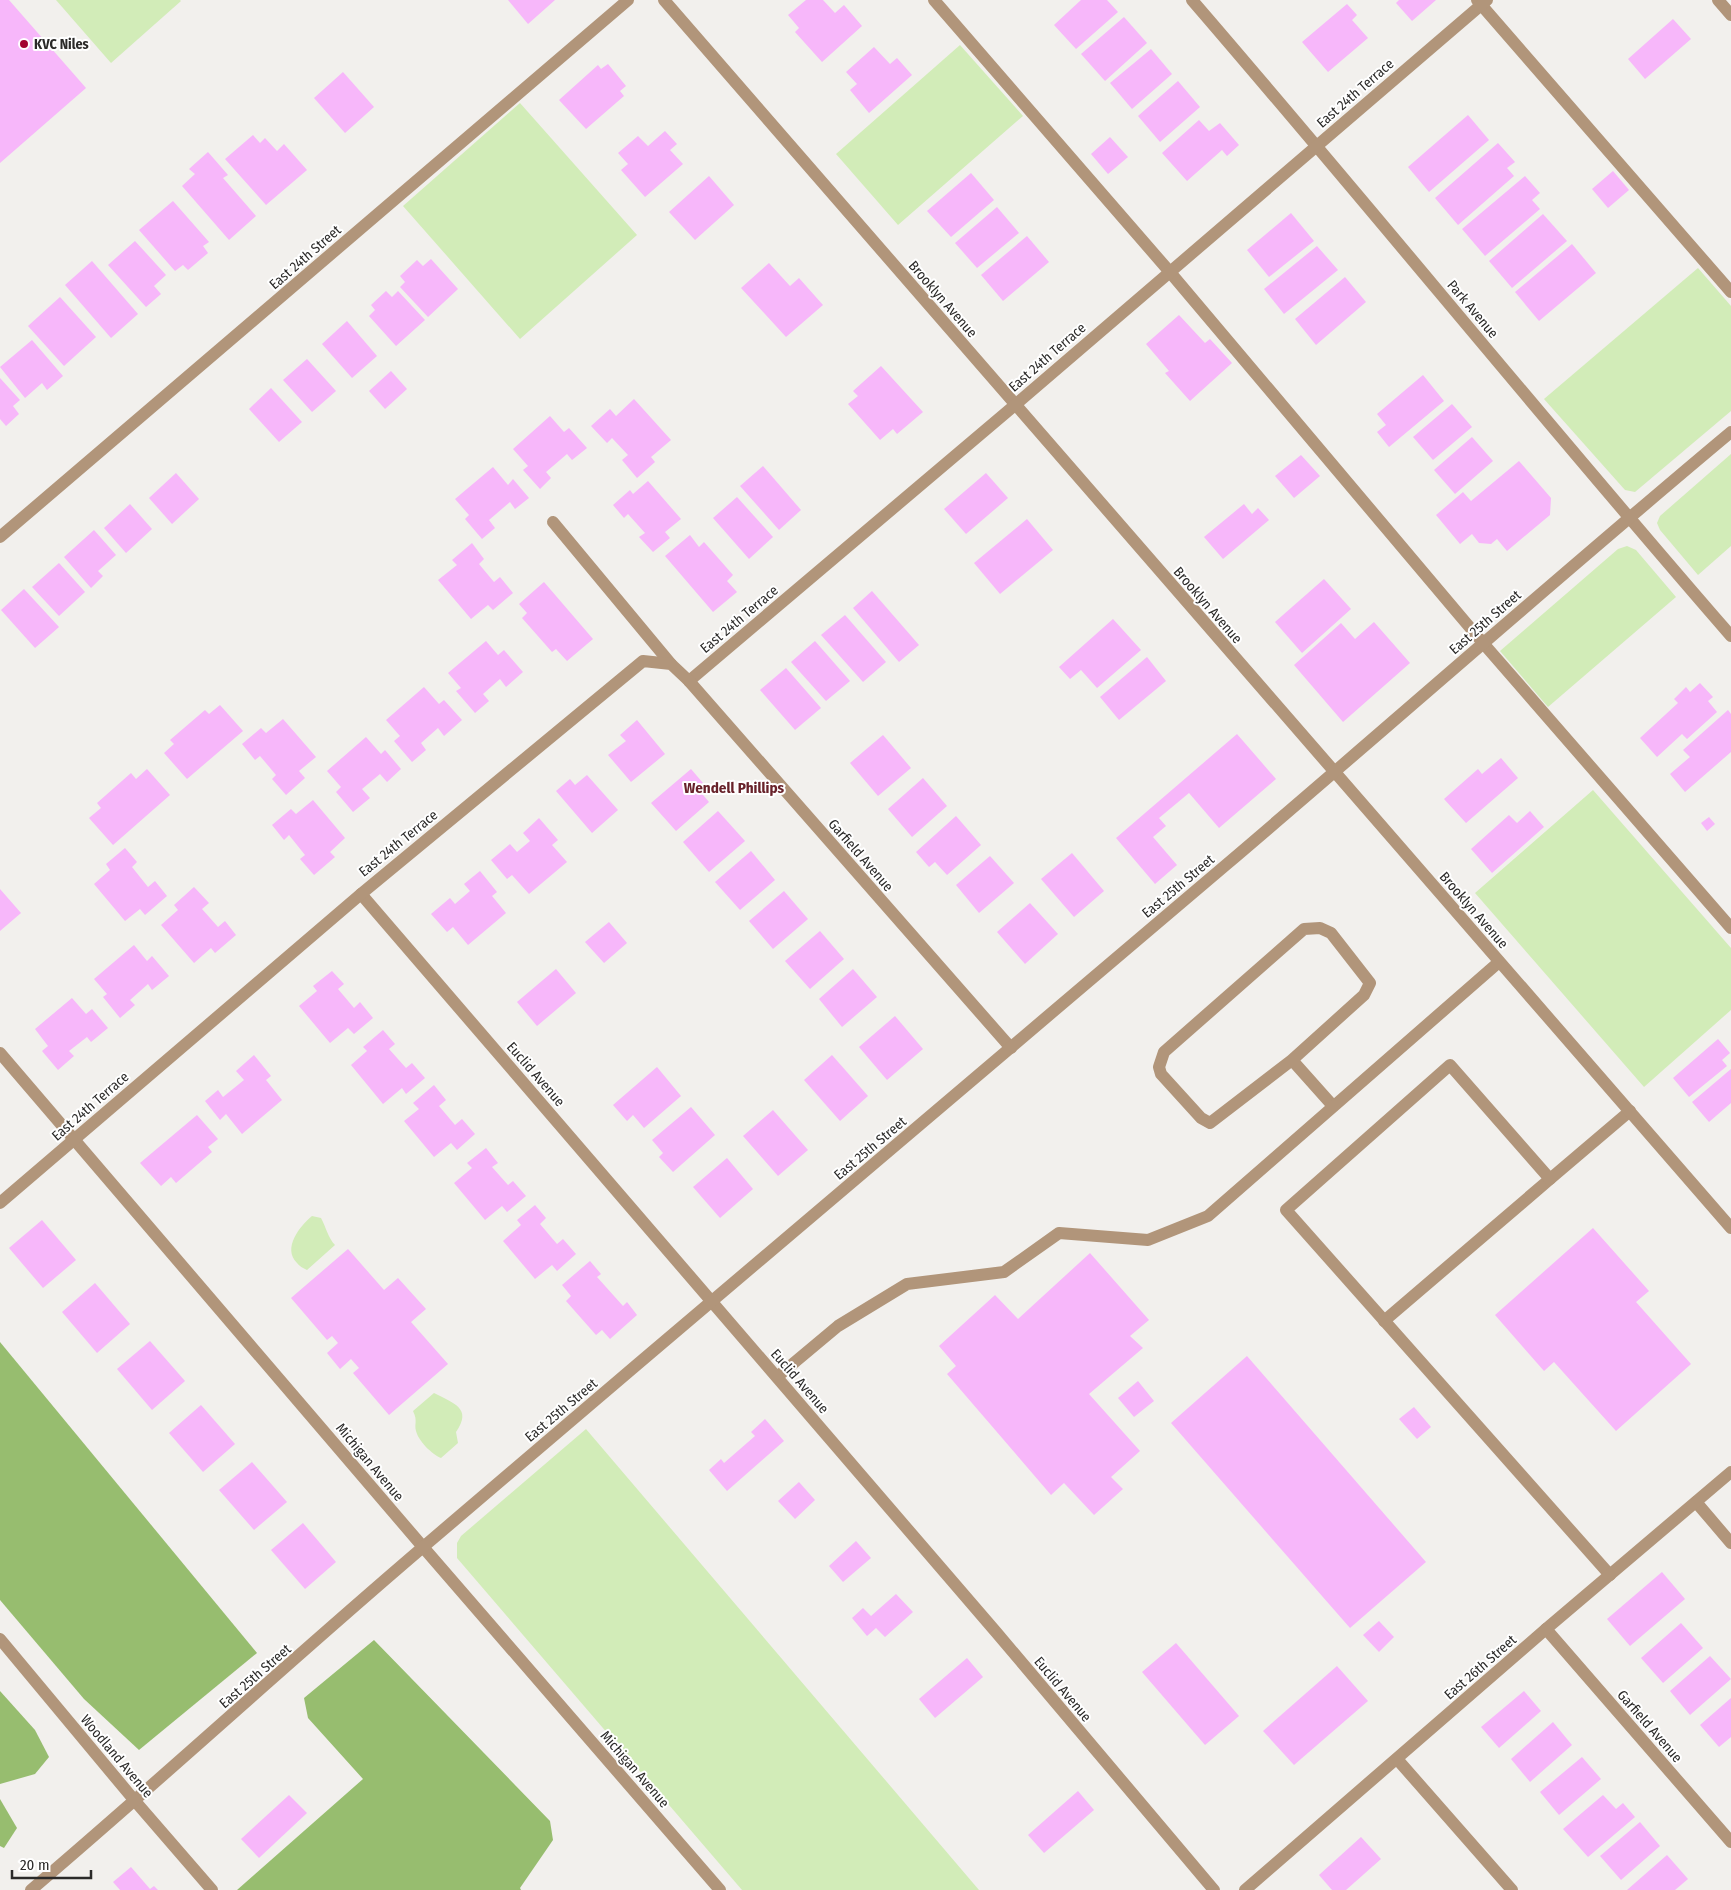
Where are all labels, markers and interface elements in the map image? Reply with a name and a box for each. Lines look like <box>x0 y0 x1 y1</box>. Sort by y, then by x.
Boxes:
place label: KVC Niles <box>34 36 89 53</box>
marker: KVC Niles <box>18 38 30 50</box>
street label: East 24th Terrace <box>1313 55 1397 131</box>
street label: East 24th Street <box>266 221 345 293</box>
street label: Brooklyn Avenue <box>905 258 981 341</box>
street label: Park Avenue <box>1444 277 1502 342</box>
street label: East 24th Terrace <box>1005 319 1089 395</box>
street label: Brooklyn Avenue <box>1170 564 1246 647</box>
street label: East 24th Terrace <box>697 582 782 657</box>
street label: East 25th Street <box>1446 586 1525 658</box>
district label: Wendell Phillips <box>684 779 785 797</box>
street label: East 24th Terrace <box>356 806 441 880</box>
street label: Garfield Avenue <box>825 816 897 895</box>
street label: East 25th Street <box>1139 851 1218 922</box>
street label: Brooklyn Avenue <box>1436 869 1512 952</box>
street label: Euclid Avenue <box>503 1039 568 1110</box>
street label: East 24th Terrace <box>48 1068 132 1144</box>
street label: East 25th Street <box>831 1113 910 1184</box>
street label: Euclid Avenue <box>767 1346 832 1417</box>
street label: East 25th Street <box>522 1375 601 1446</box>
street label: Michigan Avenue <box>332 1420 407 1505</box>
street label: East 26th Street <box>1441 1631 1520 1703</box>
street label: East 25th Street <box>216 1640 295 1712</box>
street label: Euclid Avenue <box>1030 1653 1095 1725</box>
street label: Garfield Avenue <box>1614 1687 1686 1766</box>
street label: Woodland Avenue <box>77 1711 156 1801</box>
street label: Michigan Avenue <box>597 1727 673 1811</box>
scale bar <box>12 1848 91 1880</box>
text: 20 m <box>20 1856 50 1874</box>

